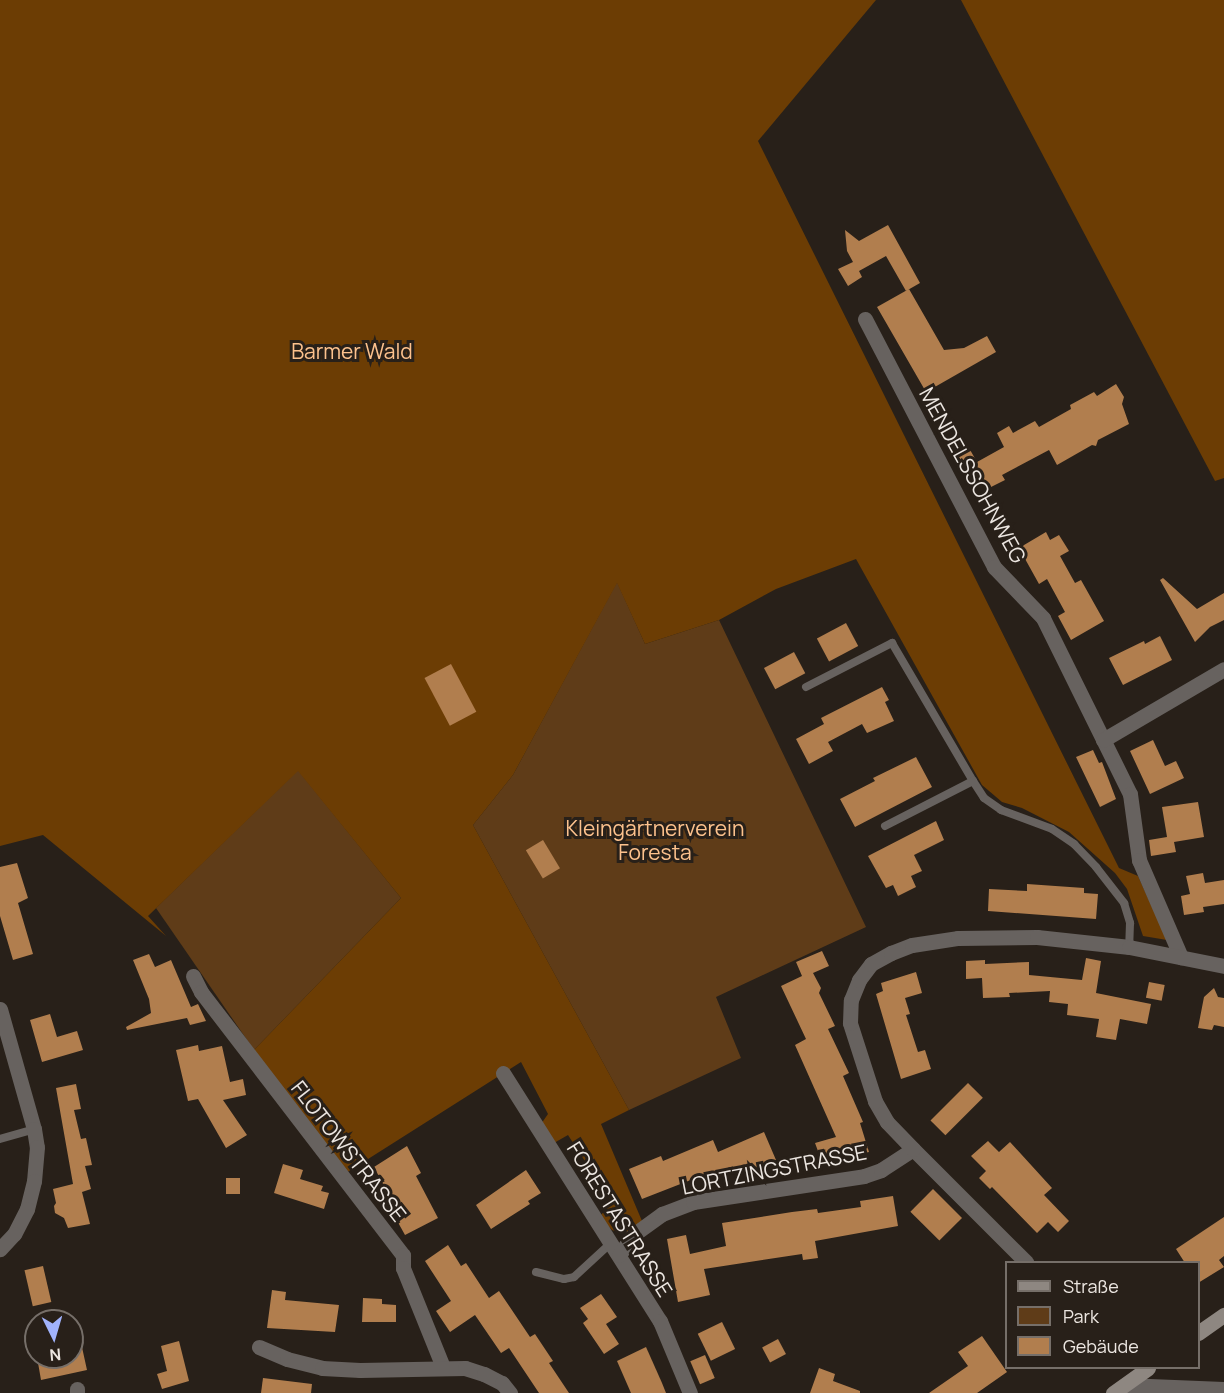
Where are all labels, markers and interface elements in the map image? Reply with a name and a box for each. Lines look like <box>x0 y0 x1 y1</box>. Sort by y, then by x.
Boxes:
park label: Barmer Wald <box>291 338 413 364</box>
street label: MENDELSSOHNWEG <box>914 383 1032 567</box>
park label: Kleingärtnerverein Foresta <box>566 815 744 865</box>
street label: FLOTOWSTRASSE <box>286 1076 412 1226</box>
street label: FORESTASTRASSE <box>562 1137 678 1301</box>
street label: LORTZINGSTRASSE <box>679 1139 869 1199</box>
legend <box>1005 1261 1200 1369</box>
text: Straße <box>1063 1274 1119 1298</box>
text: Park <box>1063 1304 1099 1328</box>
north arrow <box>24 1309 84 1369</box>
text: Gebäude <box>1063 1334 1139 1358</box>
text: N <box>49 1343 62 1366</box>

